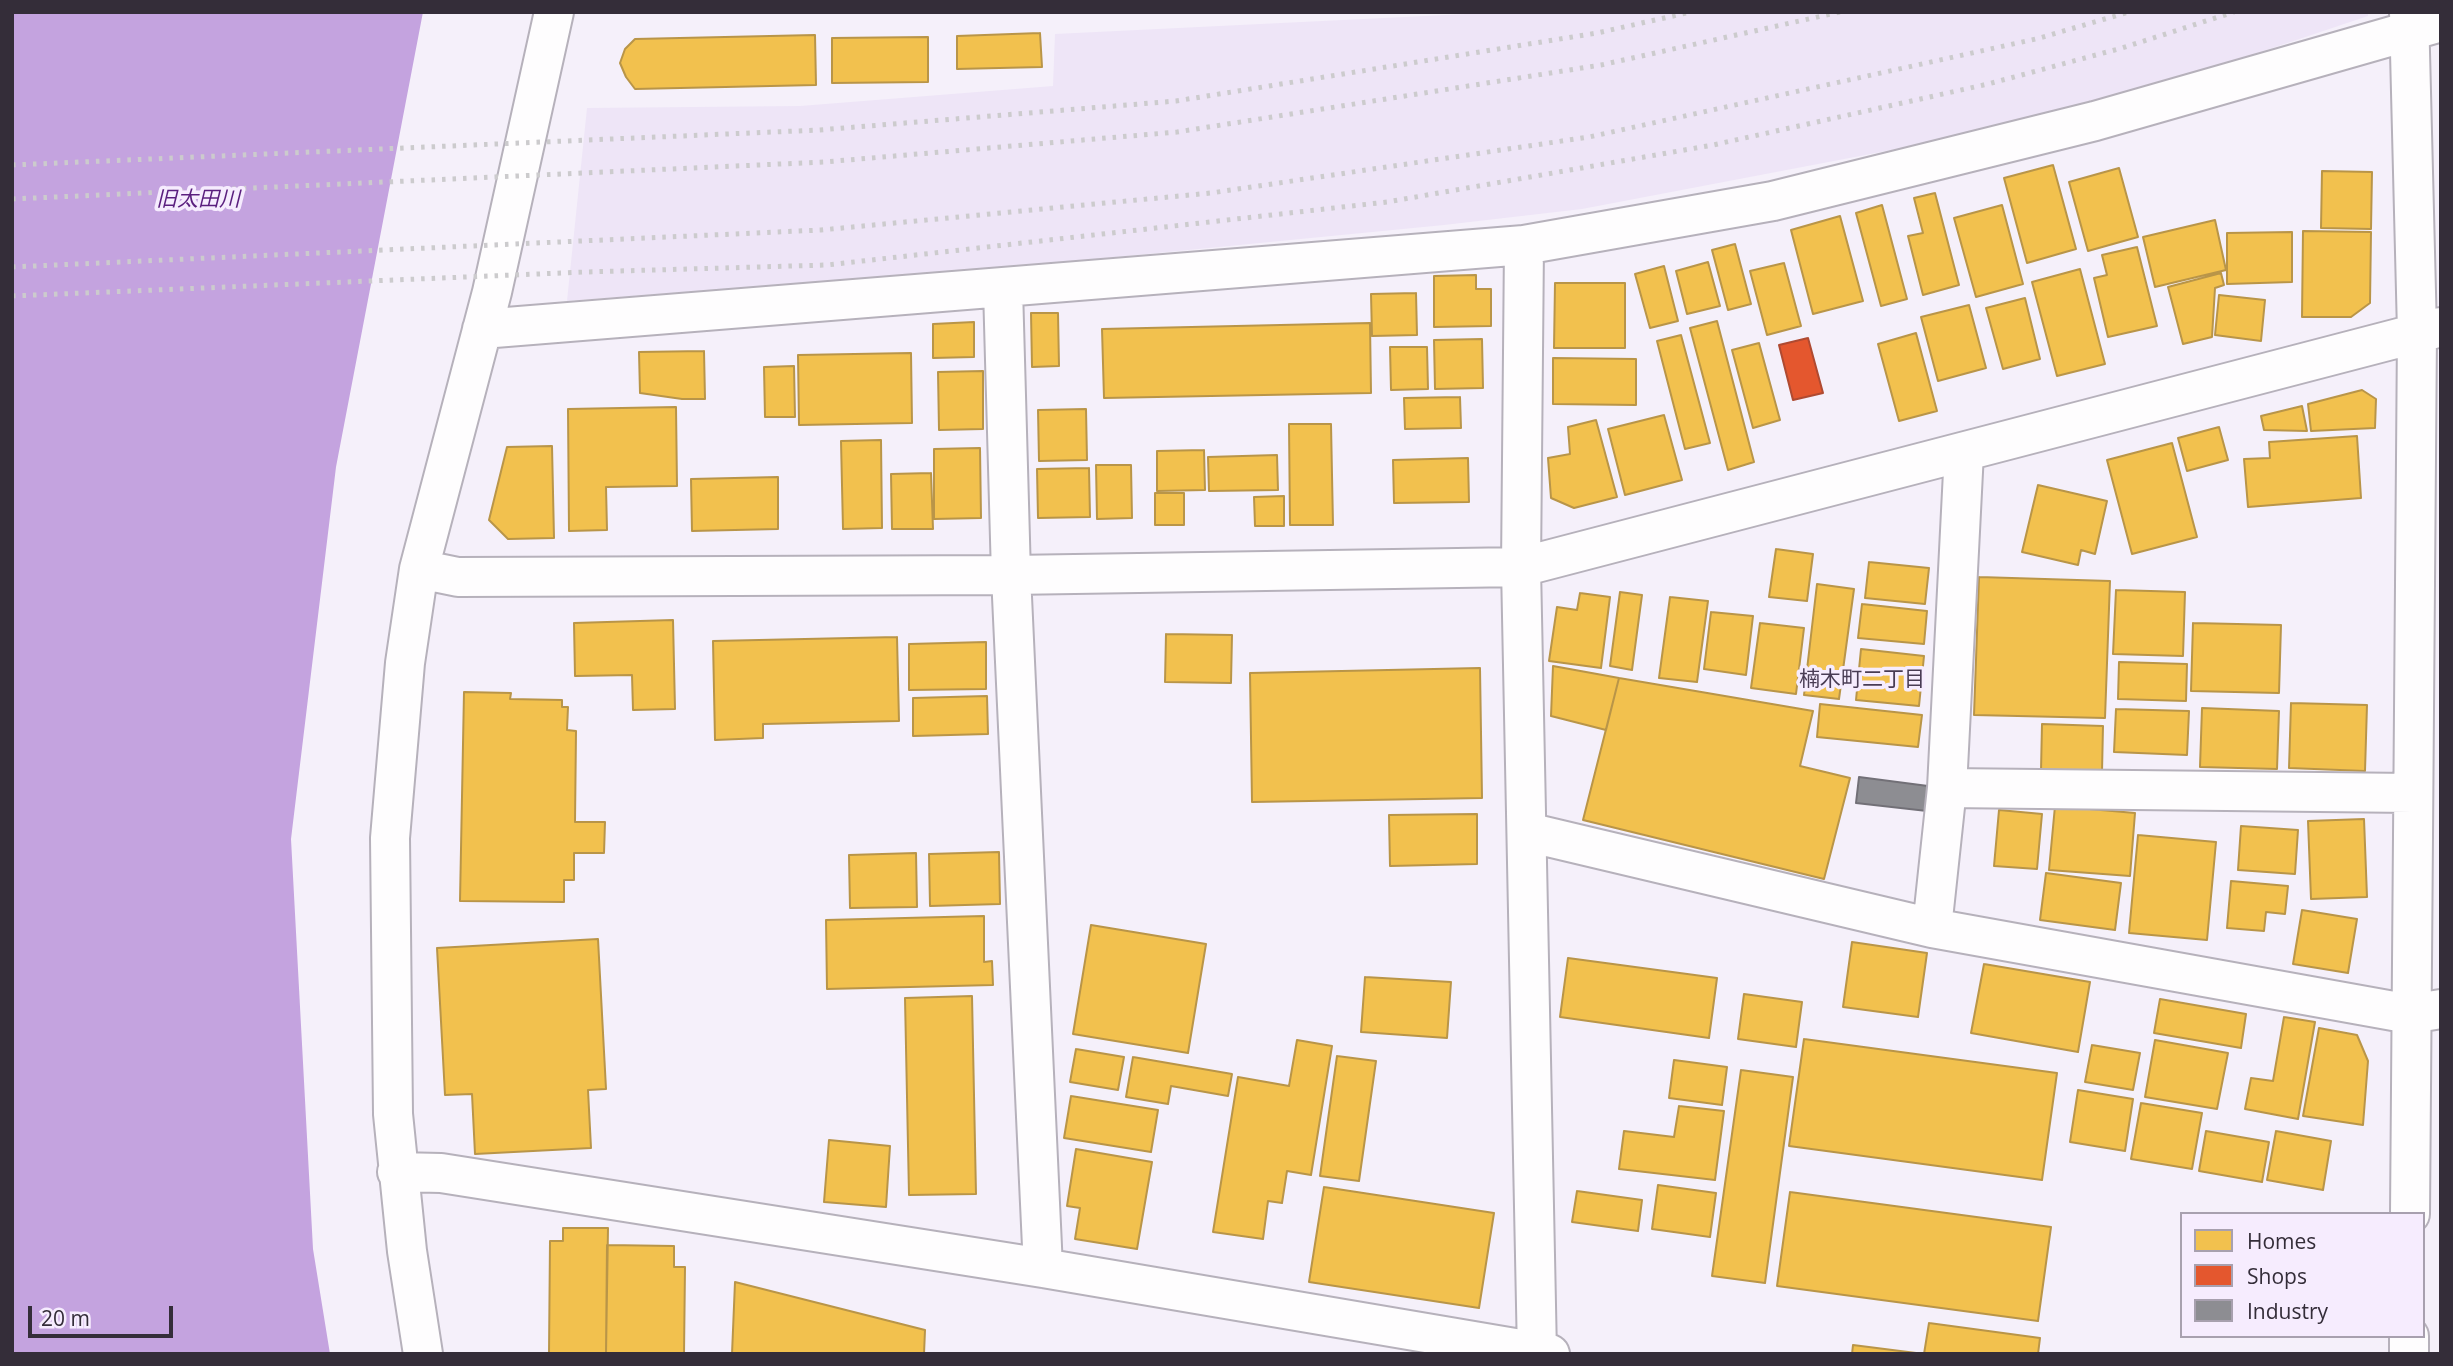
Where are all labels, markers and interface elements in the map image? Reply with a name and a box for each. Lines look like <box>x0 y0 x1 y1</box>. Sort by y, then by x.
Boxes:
water label: 旧太田川 <box>156 187 240 213</box>
district label: 楠木町二丁目 <box>1799 667 1925 693</box>
legend <box>2180 1212 2425 1338</box>
text: Homes <box>2247 1227 2316 1255</box>
text: Shops <box>2247 1262 2307 1290</box>
scale bar <box>32 1292 177 1336</box>
text: Industry <box>2247 1297 2328 1325</box>
text: 20 m <box>41 1304 90 1332</box>

